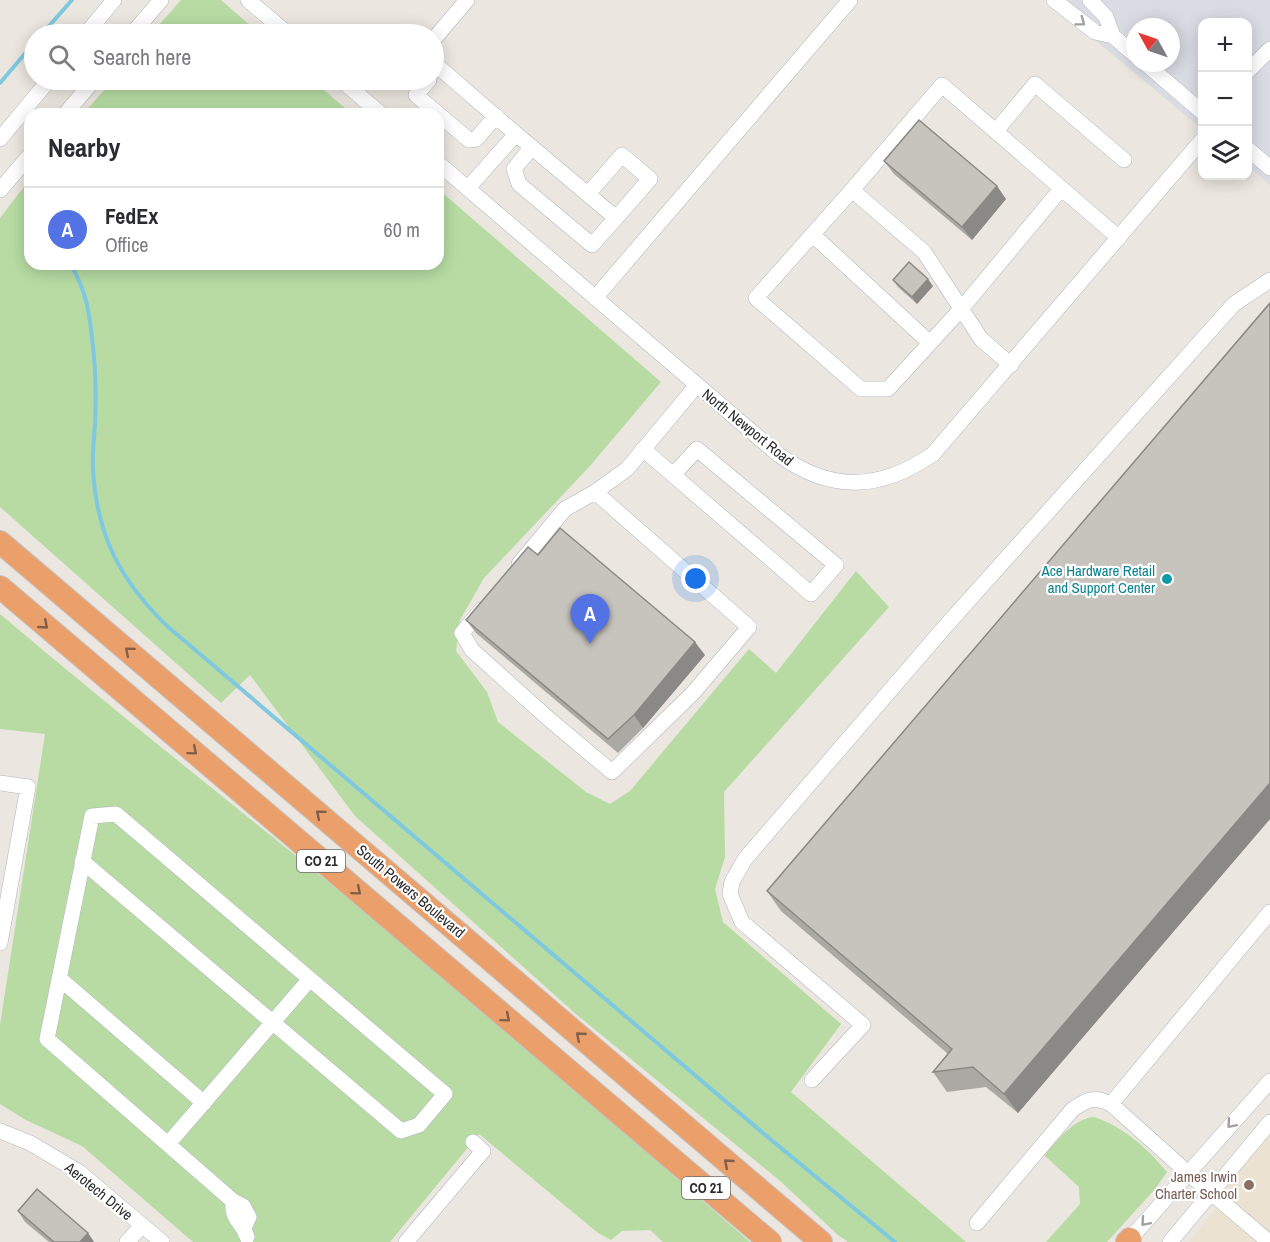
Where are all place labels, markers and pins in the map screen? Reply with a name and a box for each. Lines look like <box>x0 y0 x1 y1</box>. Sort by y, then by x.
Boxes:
place label: Ace Hardware Retail and Support Center <box>1041 560 1155 598</box>
marker: Ace Hardware Retail and Support Center <box>1160 572 1174 586</box>
pin: A <box>570 594 610 644</box>
place label: James Irwin Charter School <box>1155 1166 1237 1204</box>
marker: James Irwin Charter School <box>1242 1178 1256 1192</box>

